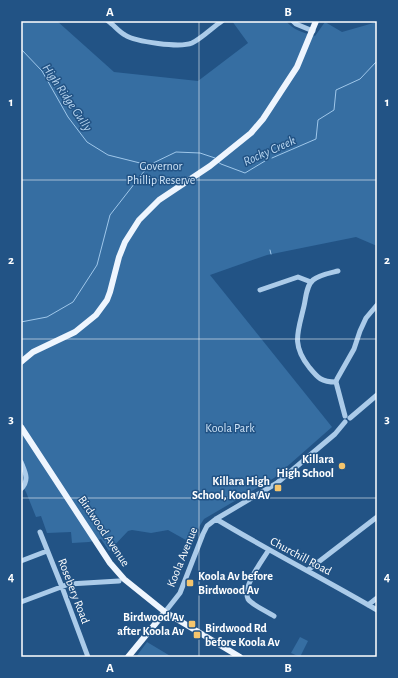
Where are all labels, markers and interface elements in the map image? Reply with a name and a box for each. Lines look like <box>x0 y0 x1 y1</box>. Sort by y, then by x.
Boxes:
text: A <box>106 6 114 19</box>
text: B <box>284 6 292 19</box>
water label: High Ridge Gully <box>40 62 94 134</box>
text: 1 <box>9 96 13 109</box>
text: 1 <box>385 96 389 109</box>
water label: Rocky Creek <box>242 134 298 169</box>
park label: Governor Phillip Reserve <box>127 160 195 186</box>
text: 2 <box>8 254 14 267</box>
text: 2 <box>384 254 390 267</box>
text: 3 <box>8 413 14 426</box>
text: 3 <box>384 413 390 426</box>
park label: Koola Park <box>205 422 255 434</box>
place label: Killara High School <box>277 453 334 479</box>
marker: Killara High School <box>337 461 347 471</box>
place label: Killara High School, Koola Av <box>192 475 271 501</box>
marker: Killara High School, Koola Av <box>273 483 283 493</box>
street label: Birdwood Avenue <box>76 494 132 568</box>
street label: Koola Avenue <box>165 525 199 589</box>
street label: Churchill Road <box>268 535 334 577</box>
street label: Rosebery Road <box>55 557 92 626</box>
place label: Koola Av before Birdwood Av <box>198 570 273 596</box>
text: 4 <box>8 571 15 584</box>
text: 4 <box>384 571 391 584</box>
marker: Koola Av before Birdwood Av <box>185 578 195 588</box>
place label: Birdwood Av after Koola Av <box>117 611 185 637</box>
marker: Birdwood Av after Koola Av <box>187 619 197 629</box>
place label: Birdwood Rd before Koola Av <box>205 622 281 648</box>
marker: Birdwood Rd before Koola Av <box>192 630 202 640</box>
text: A <box>106 662 114 675</box>
text: B <box>284 662 292 675</box>

